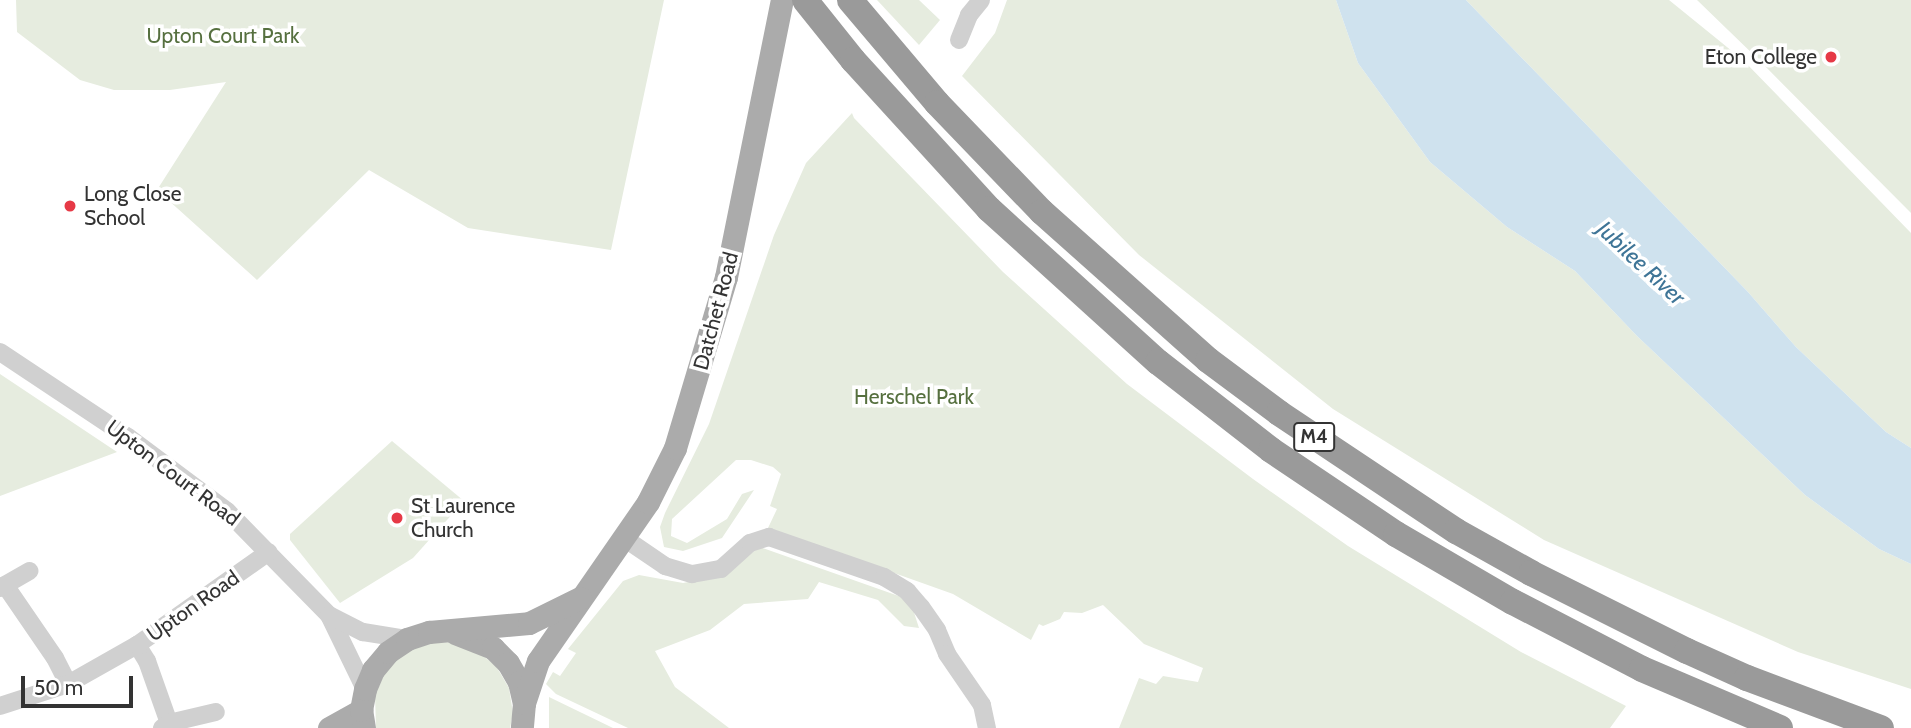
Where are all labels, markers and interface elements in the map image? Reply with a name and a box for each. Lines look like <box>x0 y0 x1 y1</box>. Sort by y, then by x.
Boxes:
park label: Upton Court Park <box>147 23 299 49</box>
place label: Eton College <box>1705 44 1817 70</box>
marker: Eton College <box>1823 49 1839 65</box>
place label: Long Close School <box>84 181 182 231</box>
marker: Long Close School <box>62 198 78 214</box>
water label: Jubilee River <box>1591 215 1691 311</box>
street label: Datchet Road <box>688 249 744 373</box>
park label: Herschel Park <box>854 384 974 410</box>
street label: Upton Court Road <box>101 415 245 531</box>
road number: M4 <box>1293 422 1335 452</box>
place label: St Laurence Church <box>411 493 515 543</box>
marker: St Laurence Church <box>389 510 405 526</box>
street label: Upton Road <box>142 565 244 647</box>
scale bar <box>24 662 136 706</box>
text: 50 m <box>34 675 83 700</box>

